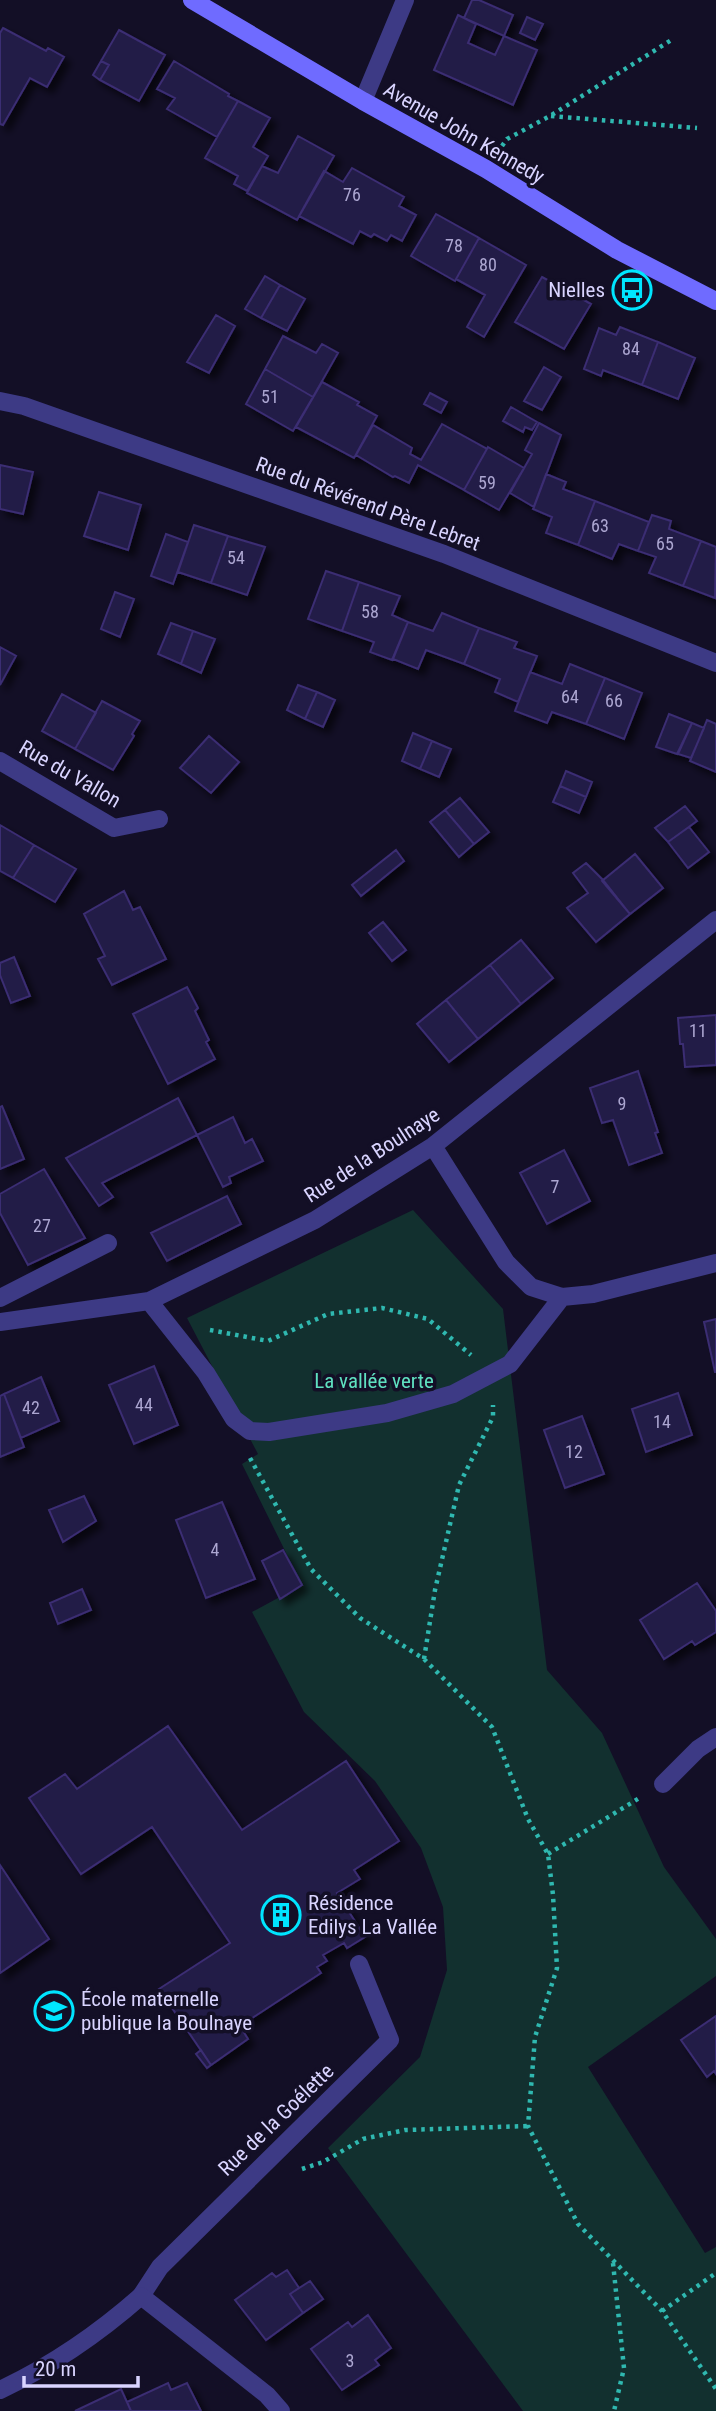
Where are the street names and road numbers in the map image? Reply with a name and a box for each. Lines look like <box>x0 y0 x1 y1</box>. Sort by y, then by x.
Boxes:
street label: Avenue John Kennedy <box>379 77 549 189</box>
street label: Rue du Révérend Père Lebret <box>253 452 483 556</box>
street label: Rue du Vallon <box>15 735 125 813</box>
street label: Rue de la Boulnaye <box>300 1102 444 1208</box>
street label: Rue de la Goélette <box>214 2059 339 2181</box>

